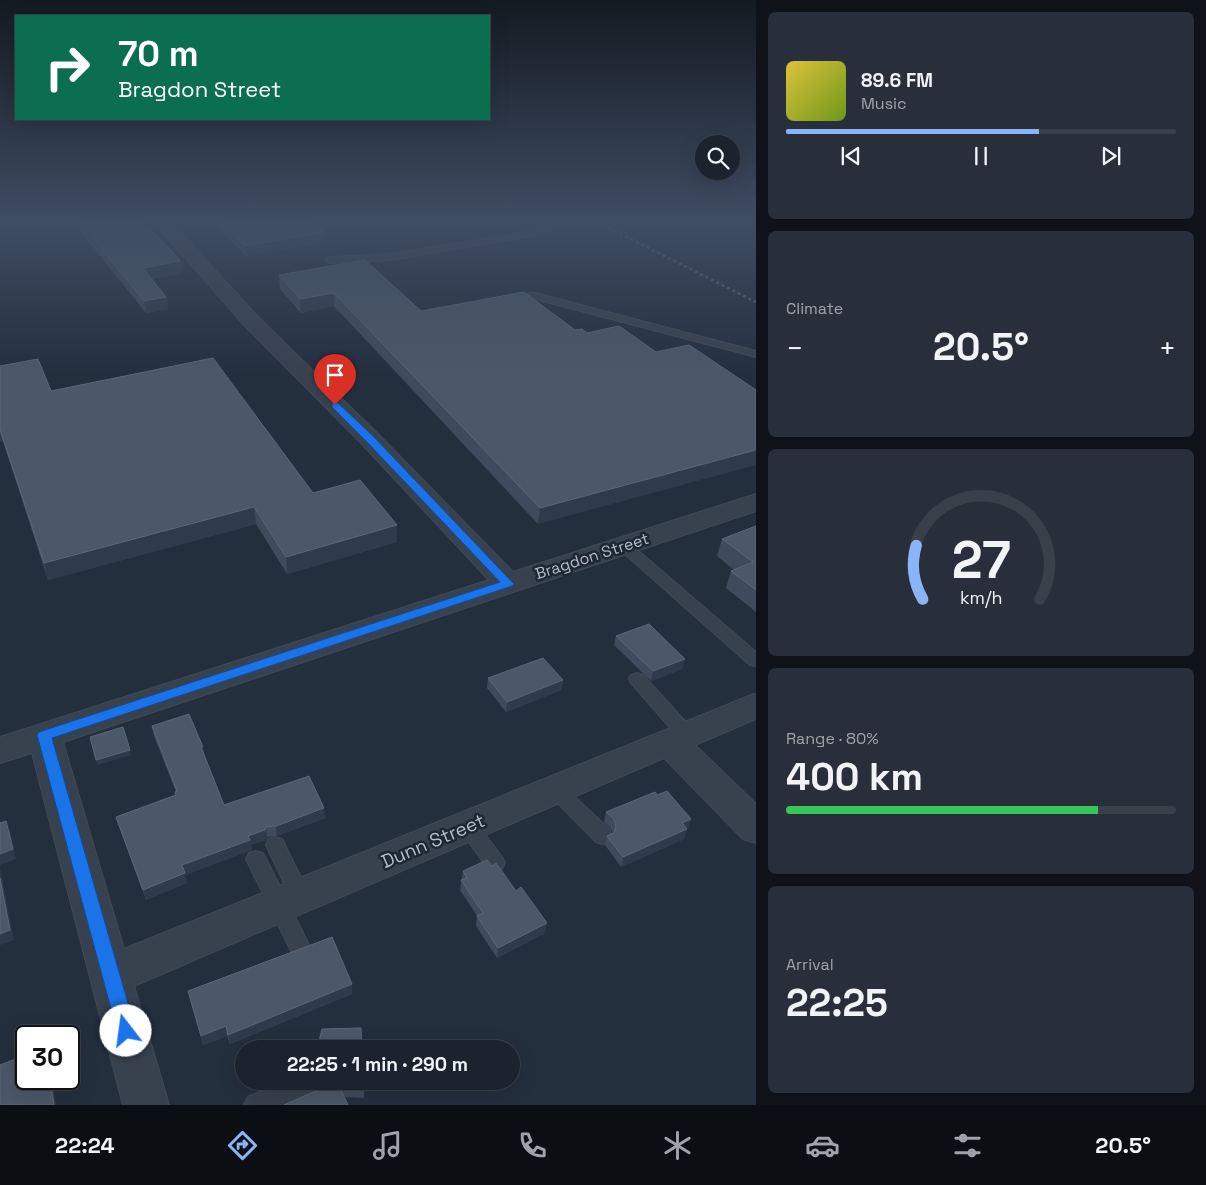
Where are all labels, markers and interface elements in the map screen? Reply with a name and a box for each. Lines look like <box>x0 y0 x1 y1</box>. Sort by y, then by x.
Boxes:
text: 70 m <box>118 32 199 76</box>
icon: right <box>35 35 100 100</box>
text: 89.6 FM <box>861 68 933 93</box>
text: Bragdon Street <box>118 75 281 103</box>
text: Music <box>861 93 907 114</box>
map controls <box>695 135 740 180</box>
button: search <box>695 135 740 180</box>
icon: previous <box>837 142 865 170</box>
icon: pause <box>967 142 995 170</box>
icon: next <box>1097 142 1125 170</box>
text: Climate <box>786 298 843 319</box>
text: 20.5° <box>933 323 1029 371</box>
text: − <box>786 330 803 366</box>
text: + <box>1159 330 1176 366</box>
pin <box>314 354 356 405</box>
icon: arrive <box>321 361 349 389</box>
text: 27 <box>951 527 1011 593</box>
street label: Bragdon Street <box>532 528 652 584</box>
text: km/h <box>960 586 1002 609</box>
text: Range · 80% <box>786 728 879 749</box>
text: 400 km <box>786 753 923 801</box>
street label: Dunn Street <box>377 808 489 874</box>
text: Arrival <box>786 954 834 975</box>
text: 22:25 <box>786 979 888 1027</box>
position arrow <box>99 1004 151 1056</box>
speed limit sign: 30 <box>15 1025 80 1090</box>
text: 22:25 · 1 min · 290 m <box>287 1052 468 1077</box>
icon: directions <box>225 1128 260 1163</box>
icon: music <box>370 1128 405 1163</box>
icon: phone <box>515 1128 550 1163</box>
icon: climate <box>660 1128 695 1163</box>
icon: car <box>805 1128 840 1163</box>
icon: filters <box>950 1128 985 1163</box>
text: 22:24 <box>55 1131 114 1159</box>
text: 20.5° <box>1095 1131 1151 1159</box>

